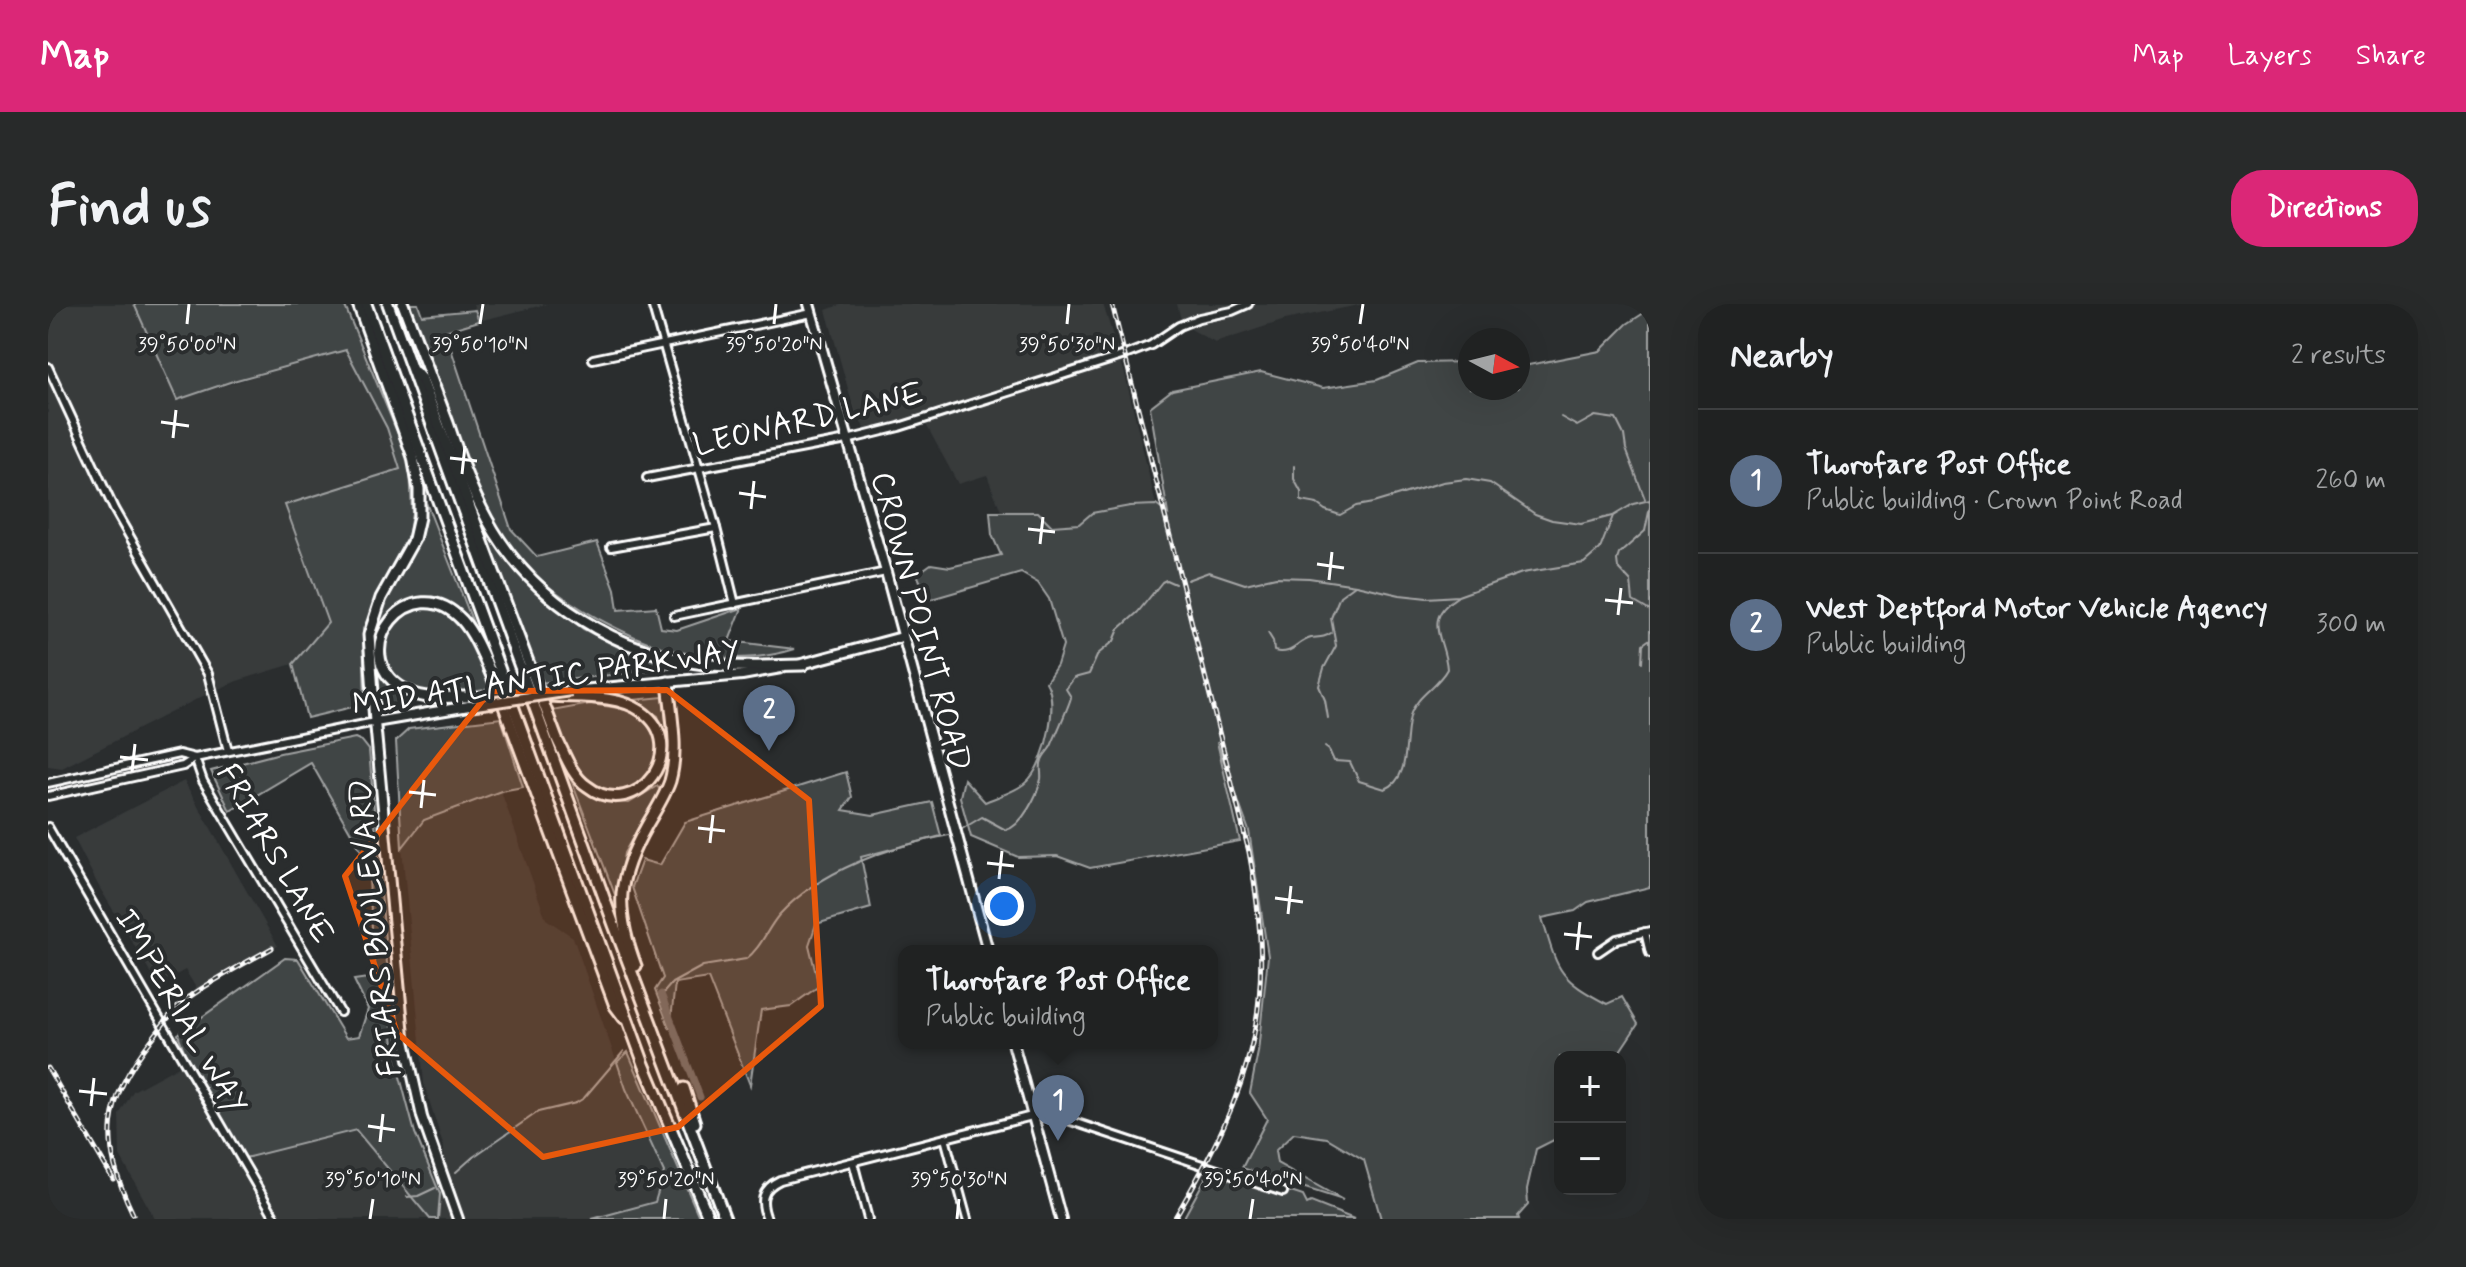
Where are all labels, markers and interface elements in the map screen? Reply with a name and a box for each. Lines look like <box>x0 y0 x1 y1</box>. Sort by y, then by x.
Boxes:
text: Map <box>40 32 110 81</box>
text: Map <box>2133 38 2184 75</box>
text: Layers <box>2228 38 2312 75</box>
text: Share <box>2356 38 2426 75</box>
button: Directions <box>2231 170 2418 247</box>
text: Find us <box>48 172 211 245</box>
north arrow <box>1458 328 1530 400</box>
text: 39°50'00"N <box>138 332 236 359</box>
text: 39°50'10"N <box>432 332 528 359</box>
text: 39°50'20"N <box>725 332 823 359</box>
text: 39°50'30"N <box>1019 332 1115 359</box>
text: 39°50'40"N <box>1310 332 1410 359</box>
text: Nearby <box>1730 334 1834 379</box>
text: 2 results <box>2291 339 2386 373</box>
street label: LEONARD LANE <box>689 373 928 467</box>
text: Thorofare Post Office <box>1806 445 2071 484</box>
text: 1 <box>1750 464 1762 498</box>
text: 260 m <box>2316 464 2386 498</box>
street label: CROWN POINT ROAD <box>860 467 980 776</box>
text: Public building · Crown Point Road <box>1806 484 2183 518</box>
text: West Deptford Motor Vehicle Agency <box>1806 589 2268 628</box>
text: 2 <box>1750 608 1762 642</box>
text: 300 m <box>2316 608 2386 642</box>
text: Public building <box>1806 628 1966 662</box>
street label: MID ATLANTIC PARKWAY <box>350 631 743 727</box>
pin: 2 <box>743 685 795 751</box>
street label: FRIARS LANE <box>206 756 343 952</box>
street label: FRIARS BOULEVARD <box>339 777 413 1079</box>
your location <box>984 886 1024 926</box>
street label: IMPERIAL WAY <box>104 901 256 1123</box>
popup <box>898 945 1218 1049</box>
text: Thorofare Post Office <box>926 961 1191 1000</box>
text: Public building <box>926 1000 1086 1034</box>
map controls <box>1554 1051 1626 1195</box>
button: + <box>1554 1051 1626 1123</box>
pin: 1 <box>1032 1075 1084 1141</box>
button: − <box>1554 1123 1626 1195</box>
text: 39°50'10"N <box>325 1167 421 1194</box>
text: 39°50'20"N <box>617 1167 715 1194</box>
text: 39°50'30"N <box>911 1167 1007 1194</box>
text: 39°50'40"N <box>1203 1167 1303 1194</box>

